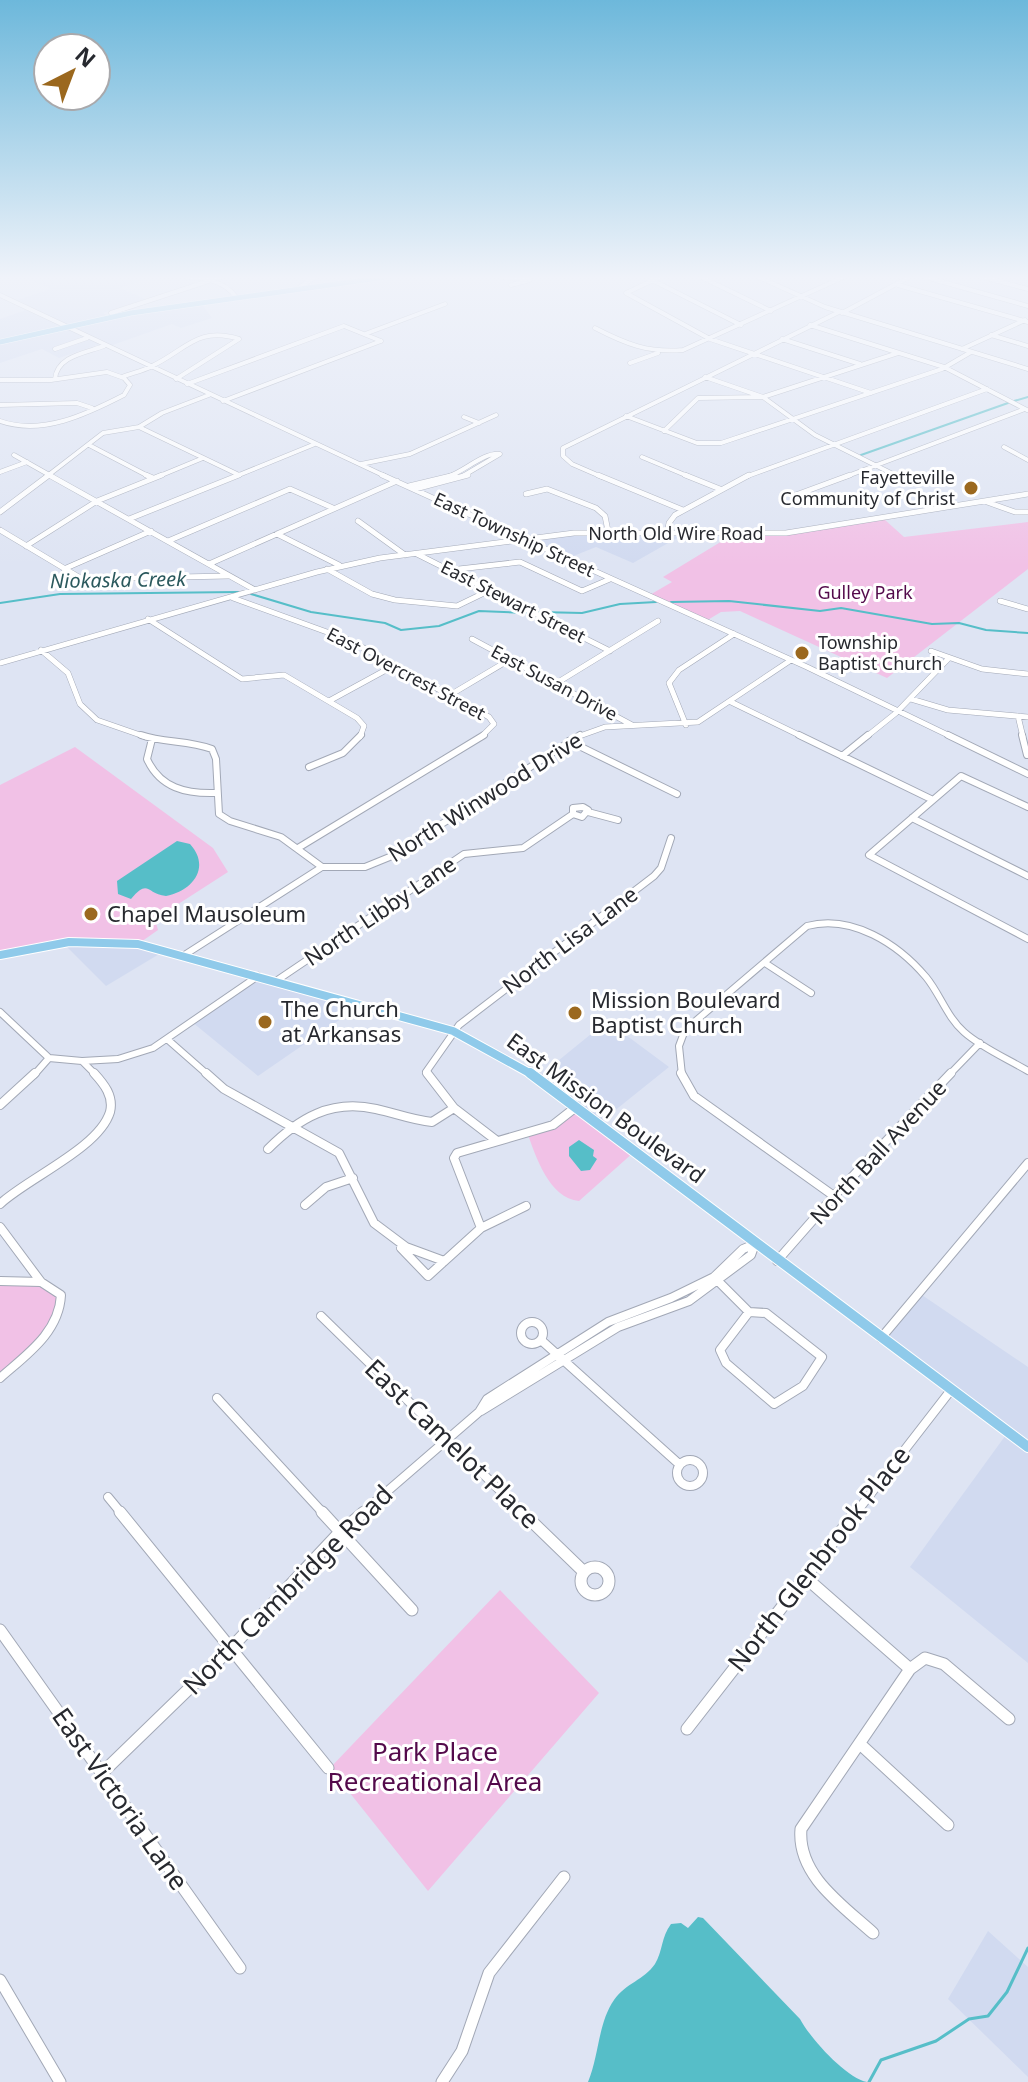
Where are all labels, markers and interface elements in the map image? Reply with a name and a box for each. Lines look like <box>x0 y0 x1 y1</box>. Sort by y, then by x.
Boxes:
north arrow <box>32 32 112 112</box>
text: N <box>69 39 103 74</box>
place label: Fayetteville Community of Christ <box>780 465 955 510</box>
marker: Fayetteville Community of Christ <box>962 479 980 497</box>
street label: East Township Street <box>430 486 599 582</box>
street label: North Old Wire Road <box>588 521 764 545</box>
street label: East Stewart Street <box>437 554 590 648</box>
water label: Niokaska Creek <box>50 565 187 594</box>
park label: Gulley Park <box>817 580 913 604</box>
street label: East Overcrest Street <box>323 621 490 725</box>
place label: Township Baptist Church <box>818 630 942 675</box>
street label: East Susan Drive <box>487 639 622 726</box>
marker: Township Baptist Church <box>793 644 811 662</box>
street label: North Winwood Drive <box>382 724 587 868</box>
street label: North Libby Lane <box>298 848 461 972</box>
street label: North Lisa Lane <box>496 878 643 1000</box>
place label: Chapel Mausoleum <box>107 898 306 928</box>
marker: Chapel Mausoleum <box>82 905 100 923</box>
place label: Mission Boulevard Baptist Church <box>591 984 781 1039</box>
place label: The Church at Arkansas <box>281 993 401 1048</box>
marker: Mission Boulevard Baptist Church <box>566 1004 584 1022</box>
marker: The Church at Arkansas <box>256 1013 274 1031</box>
street label: East Mission Boulevard <box>501 1025 712 1189</box>
street label: North Ball Avenue <box>802 1073 952 1230</box>
street label: East Camelot Place <box>357 1350 548 1536</box>
street label: North Glenbrook Place <box>719 1438 918 1679</box>
street label: North Cambridge Road <box>174 1476 400 1702</box>
street label: East Victoria Lane <box>44 1700 197 1897</box>
park label: Park Place Recreational Area <box>328 1733 542 1799</box>

